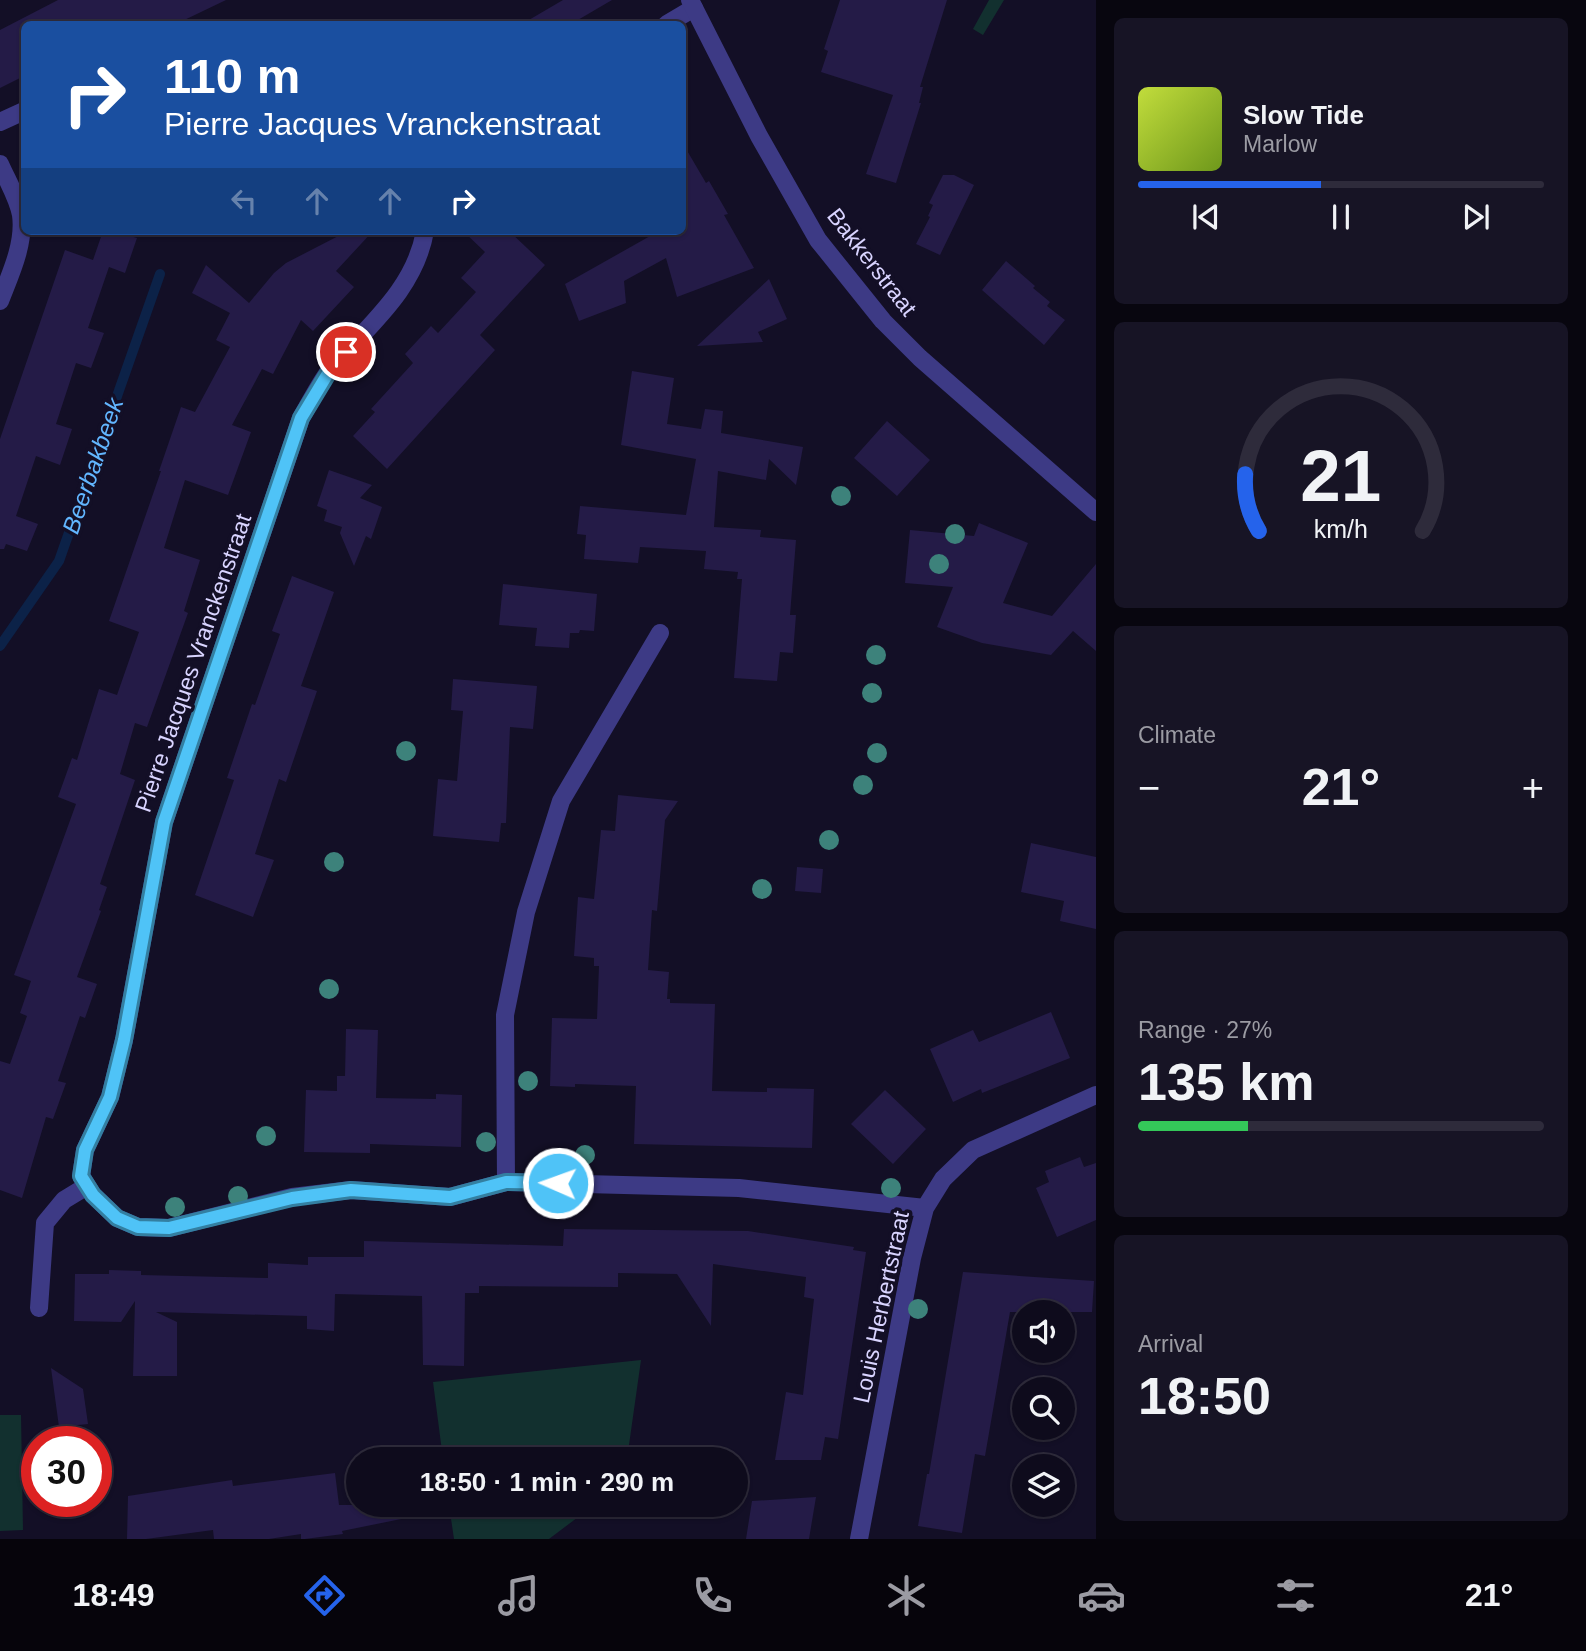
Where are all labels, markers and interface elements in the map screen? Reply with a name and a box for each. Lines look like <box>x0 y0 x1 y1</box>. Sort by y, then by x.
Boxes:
icon: right <box>49 49 140 140</box>
text: 110 m <box>164 49 300 103</box>
text: Slow Tide <box>1243 100 1364 130</box>
text: Pierre Jacques Vranckenstraat <box>164 106 600 142</box>
text: Marlow <box>1243 131 1317 157</box>
icon: left <box>225 182 263 220</box>
icon: ahead <box>298 182 336 220</box>
icon: ahead <box>371 182 409 220</box>
icon: right <box>444 182 482 220</box>
icon: previous <box>1187 198 1225 236</box>
icon: pause <box>1322 198 1360 236</box>
icon: next <box>1457 198 1495 236</box>
street label: Bakkerstraat <box>822 203 922 321</box>
pin <box>316 322 376 382</box>
icon: arrive <box>327 333 365 371</box>
water label: Beerbakbeek <box>57 393 129 537</box>
text: 21 <box>1301 436 1381 517</box>
street label: Pierre Jacques Vranckenstraat <box>130 510 257 816</box>
text: km/h <box>1314 515 1368 543</box>
text: Climate <box>1138 722 1216 748</box>
text: 21° <box>1302 758 1380 816</box>
text: − <box>1138 767 1160 809</box>
text: + <box>1522 767 1544 809</box>
text: Range · 27% <box>1138 1017 1272 1043</box>
text: 135 km <box>1138 1053 1314 1111</box>
position arrow <box>521 1146 595 1220</box>
street label: Louis Herbertstraat <box>848 1208 914 1405</box>
map controls <box>1012 1300 1075 1517</box>
button: sound <box>1012 1300 1075 1363</box>
text: Arrival <box>1138 1331 1203 1357</box>
text: 18:50 <box>1138 1367 1271 1425</box>
button: search <box>1012 1377 1075 1440</box>
speed limit sign: 30 <box>21 1426 112 1517</box>
button: layers <box>1012 1454 1075 1517</box>
text: 18:50 · 1 min · 290 m <box>420 1467 674 1497</box>
icon: directions <box>300 1571 349 1620</box>
icon: music <box>494 1571 543 1620</box>
icon: phone <box>688 1571 737 1620</box>
icon: climate <box>882 1571 931 1620</box>
icon: car <box>1077 1571 1126 1620</box>
icon: filters <box>1271 1571 1320 1620</box>
text: 18:49 <box>73 1577 154 1613</box>
text: 21° <box>1465 1577 1513 1613</box>

